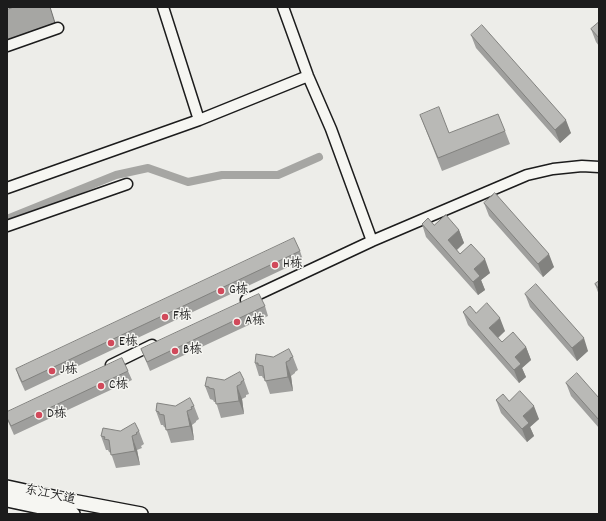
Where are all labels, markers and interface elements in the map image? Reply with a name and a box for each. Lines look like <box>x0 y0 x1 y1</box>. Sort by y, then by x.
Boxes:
place label: H栋 <box>283 257 303 273</box>
marker: H栋 <box>270 260 280 270</box>
place label: G栋 <box>229 283 249 299</box>
marker: G栋 <box>216 286 226 296</box>
place label: F栋 <box>173 309 192 325</box>
marker: F栋 <box>160 312 170 322</box>
place label: A栋 <box>245 314 265 330</box>
marker: A栋 <box>232 317 242 327</box>
place label: E栋 <box>119 335 138 351</box>
marker: E栋 <box>106 338 116 348</box>
place label: B栋 <box>183 343 202 359</box>
marker: B栋 <box>170 346 180 356</box>
place label: J栋 <box>60 363 78 379</box>
marker: J栋 <box>47 366 57 376</box>
place label: C栋 <box>109 378 128 394</box>
marker: C栋 <box>96 381 106 391</box>
place label: D栋 <box>47 407 67 423</box>
marker: D栋 <box>34 410 44 420</box>
street label: 东江大道 <box>23 483 77 509</box>

